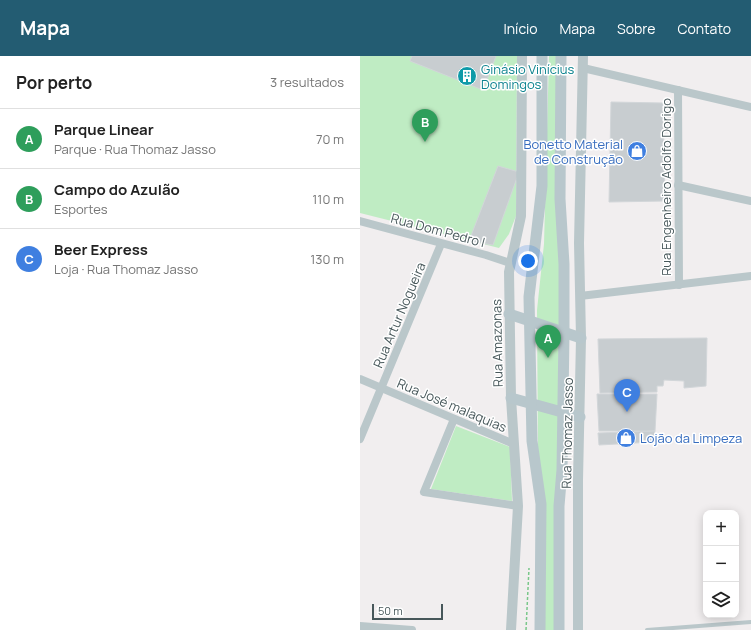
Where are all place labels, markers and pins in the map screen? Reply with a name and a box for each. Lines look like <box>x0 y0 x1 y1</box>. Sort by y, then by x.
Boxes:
place label: Ginásio Vinícius Domingos <box>481 60 574 93</box>
building icon: Ginásio Vinícius Domingos <box>456 65 478 87</box>
pin: B <box>412 109 438 142</box>
place label: Bonetto Material de Construção <box>523 135 623 168</box>
shop icon: Bonetto Material de Construção <box>626 140 648 162</box>
pin: A <box>535 325 561 358</box>
pin: C <box>614 379 640 412</box>
shop icon: Lojão da Limpeza <box>615 427 637 449</box>
place label: Lojão da Limpeza <box>640 429 742 447</box>

